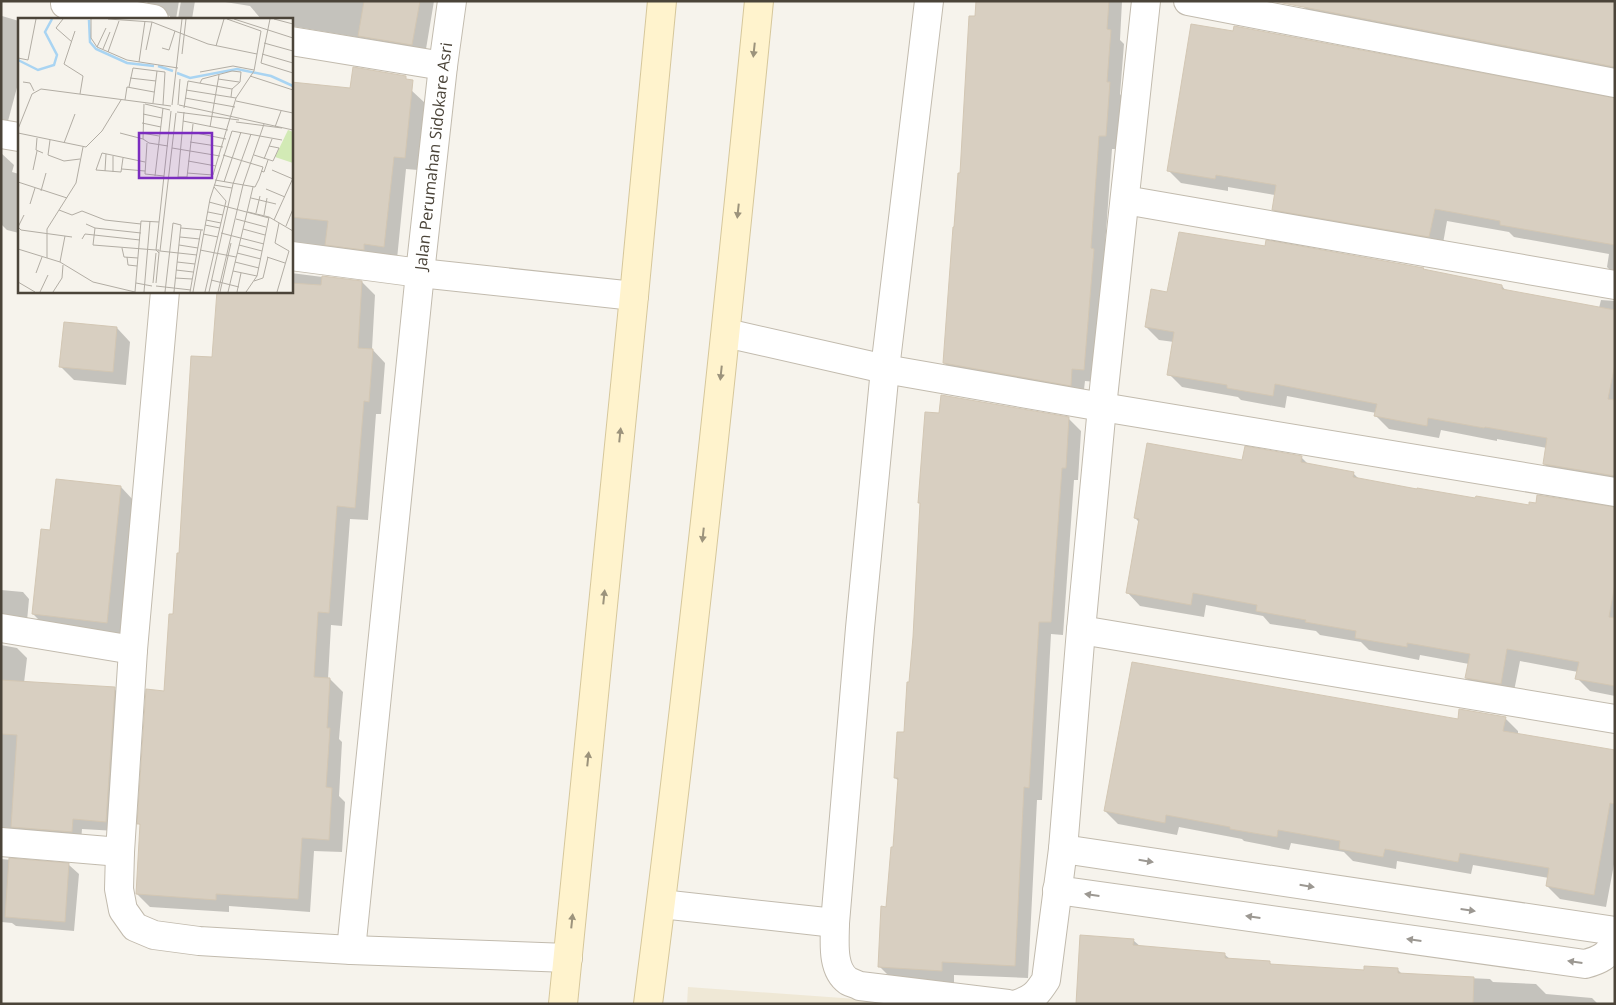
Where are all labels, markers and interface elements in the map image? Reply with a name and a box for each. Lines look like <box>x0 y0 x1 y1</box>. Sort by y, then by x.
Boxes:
inset map <box>18 18 292 292</box>
street label: Jalan Perumahan Sidokare Asri <box>409 41 457 273</box>
one-way arrow <box>750 42 758 58</box>
one-way arrow <box>734 204 742 220</box>
one-way arrow <box>717 365 725 381</box>
one-way arrow <box>616 427 624 443</box>
one-way arrow <box>699 527 707 543</box>
one-way arrow <box>600 589 608 605</box>
one-way arrow <box>584 751 592 767</box>
one-way arrow <box>1139 858 1155 866</box>
one-way arrow <box>1299 882 1315 890</box>
one-way arrow <box>1084 890 1100 898</box>
one-way arrow <box>1460 906 1476 914</box>
one-way arrow <box>568 912 576 928</box>
one-way arrow <box>1245 913 1261 921</box>
one-way arrow <box>1406 936 1422 944</box>
one-way arrow <box>1567 958 1583 966</box>

